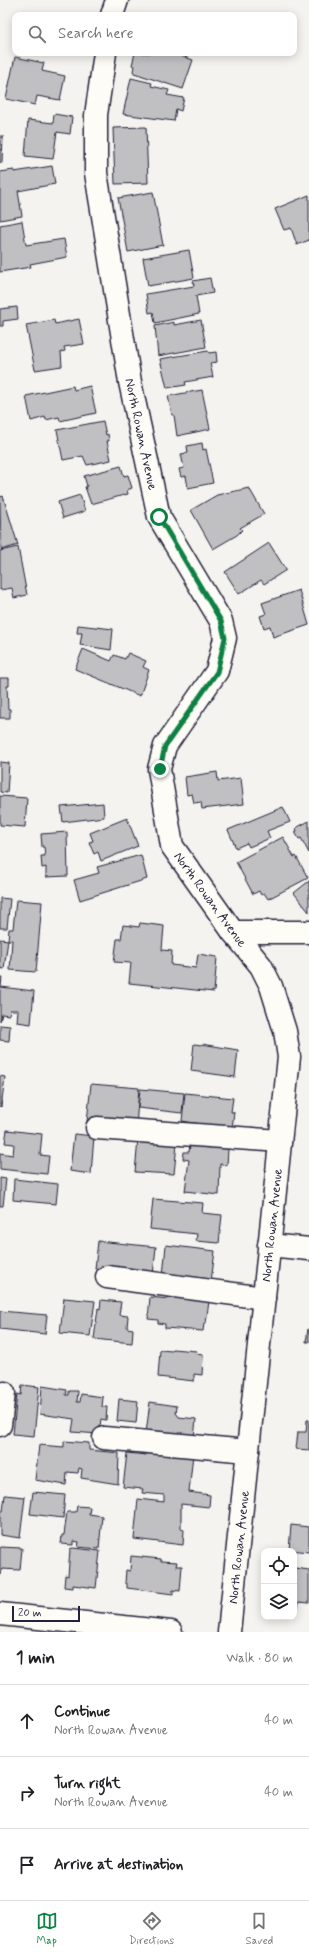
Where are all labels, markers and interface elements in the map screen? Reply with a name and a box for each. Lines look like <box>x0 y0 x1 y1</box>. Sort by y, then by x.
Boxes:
search box <box>12 12 297 56</box>
icon: search <box>26 23 48 45</box>
text: Search here <box>58 24 134 44</box>
street label: North Rowan Avenue <box>120 377 161 492</box>
route start <box>150 508 168 526</box>
route end <box>151 760 169 778</box>
street label: North Rowan Avenue <box>169 849 250 951</box>
street label: North Rowan Avenue <box>258 1168 287 1283</box>
street label: North Rowan Avenue <box>225 1490 254 1605</box>
map controls <box>261 1548 297 1620</box>
button: locate <box>261 1548 297 1584</box>
button: layers <box>261 1584 297 1620</box>
scale bar <box>12 1604 80 1623</box>
text: 20 m <box>18 1606 41 1620</box>
text: 1 min <box>16 1647 55 1669</box>
text: Walk · 80 m <box>226 1650 293 1667</box>
text: Continue <box>54 1702 110 1722</box>
icon: ahead <box>16 1710 38 1732</box>
text: 40 m <box>264 1712 293 1729</box>
text: North Rowan Avenue <box>54 1722 168 1739</box>
text: Turn right <box>54 1774 121 1794</box>
icon: right <box>16 1782 38 1804</box>
text: 40 m <box>264 1784 293 1801</box>
text: North Rowan Avenue <box>54 1794 168 1811</box>
icon: arrive <box>16 1854 38 1876</box>
text: Arrive at destination <box>54 1855 183 1875</box>
tab: Map <box>36 1910 58 1948</box>
tab: Directions <box>129 1910 174 1948</box>
tab: Saved <box>246 1910 273 1948</box>

